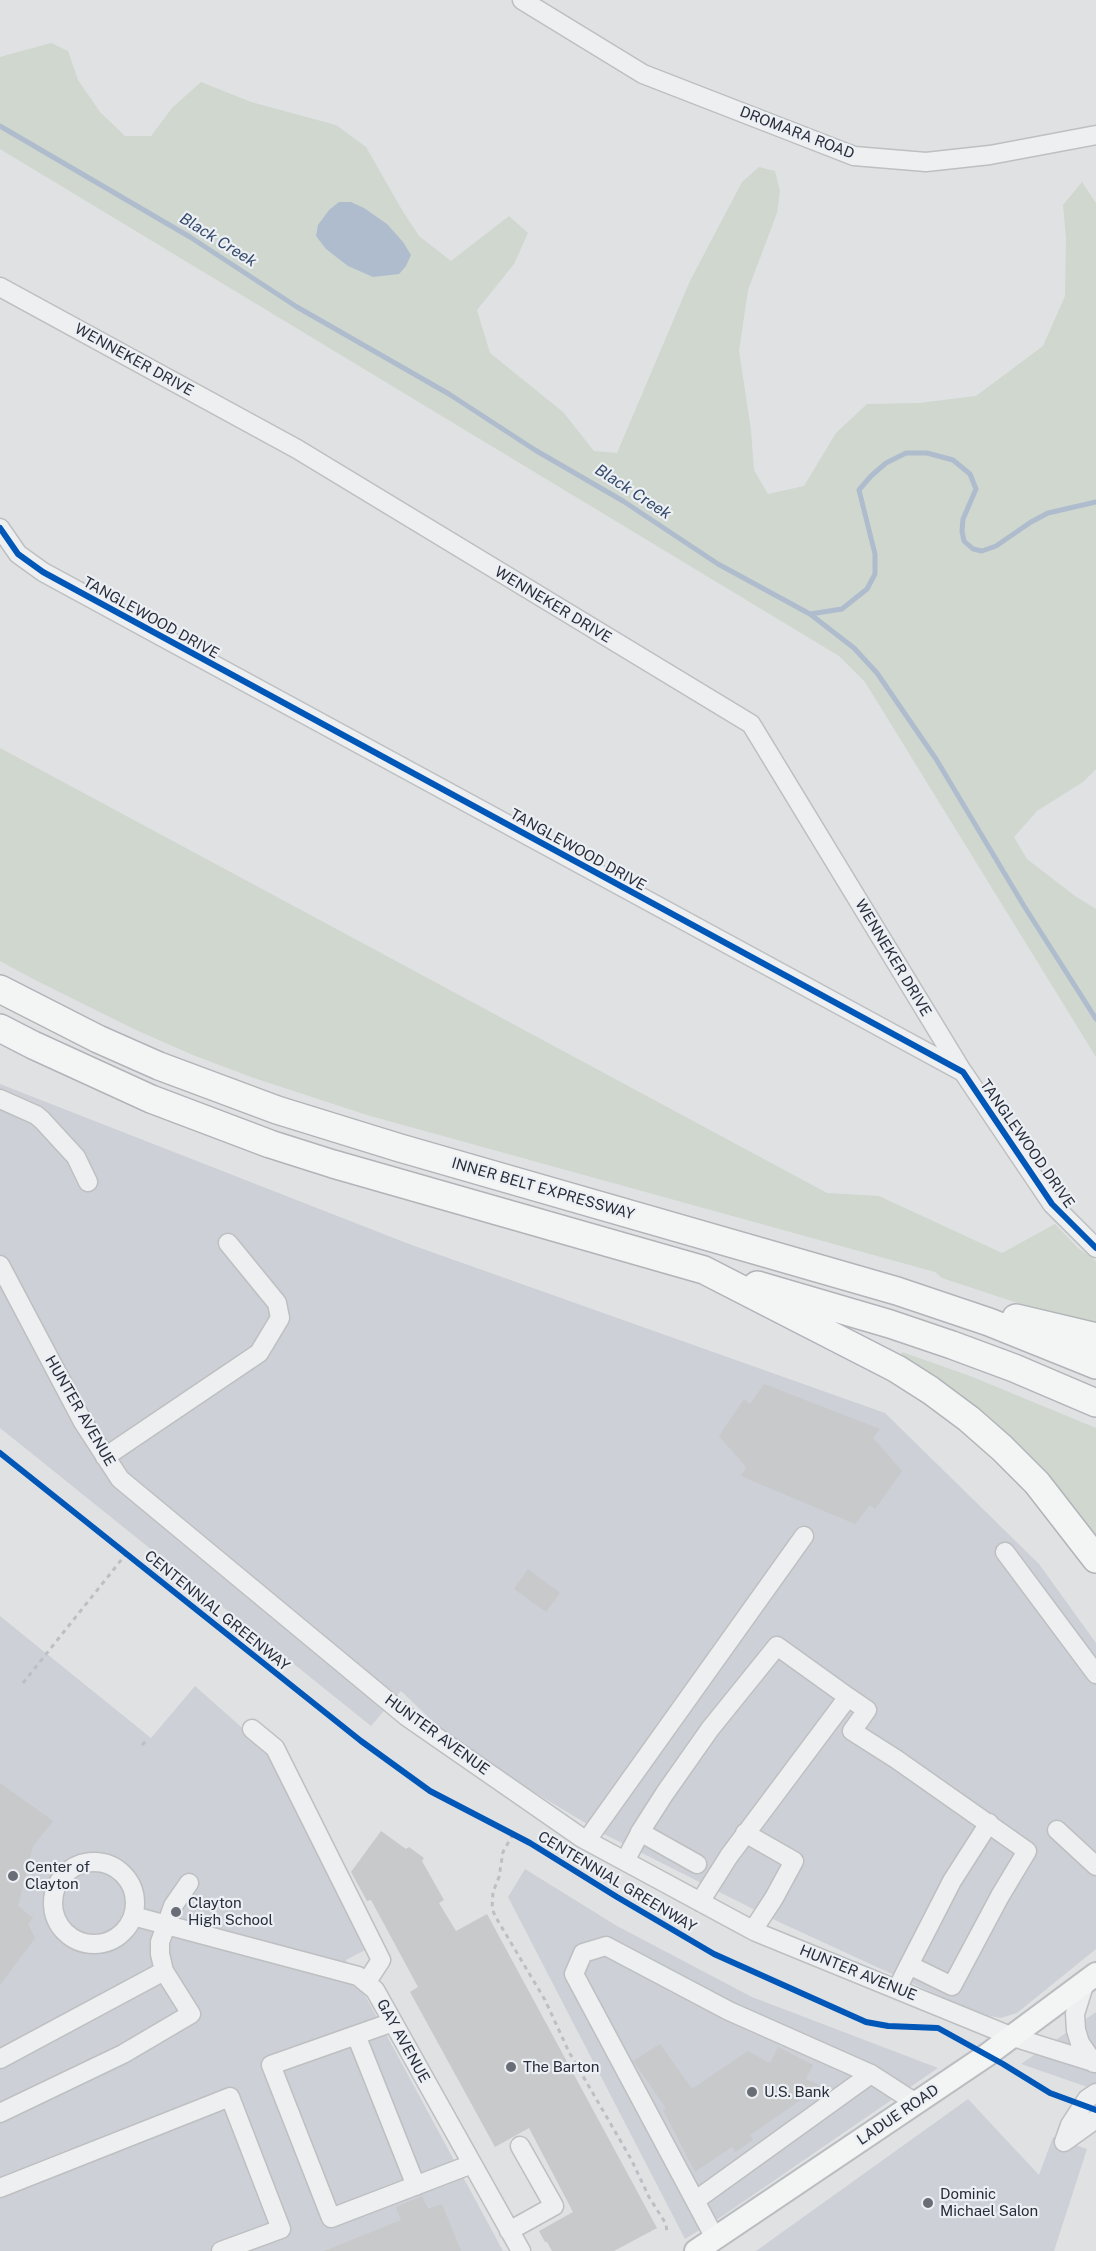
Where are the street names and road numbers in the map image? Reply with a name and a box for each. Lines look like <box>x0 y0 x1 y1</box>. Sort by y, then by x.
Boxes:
street label: DROMARA ROAD <box>737 103 857 163</box>
street label: WENNEKER DRIVE <box>71 320 197 400</box>
street label: WENNEKER DRIVE <box>491 563 615 647</box>
street label: TANGLEWOOD DRIVE <box>80 573 222 663</box>
street label: TANGLEWOOD DRIVE <box>507 805 649 895</box>
street label: WENNEKER DRIVE <box>851 896 935 1020</box>
street label: TANGLEWOOD DRIVE <box>976 1076 1078 1212</box>
street label: INNER BELT EXPRESSWAY <box>449 1154 637 1224</box>
street label: HUNTER AVENUE <box>41 1352 119 1470</box>
street label: CENTENNIAL GREENWAY <box>141 1547 293 1675</box>
street label: HUNTER AVENUE <box>381 1691 493 1779</box>
street label: CENTENNIAL GREENWAY <box>535 1828 699 1936</box>
street label: HUNTER AVENUE <box>797 1941 919 2005</box>
street label: GAY AVENUE <box>373 1996 433 2086</box>
street label: LADUE ROAD <box>854 2081 942 2149</box>

